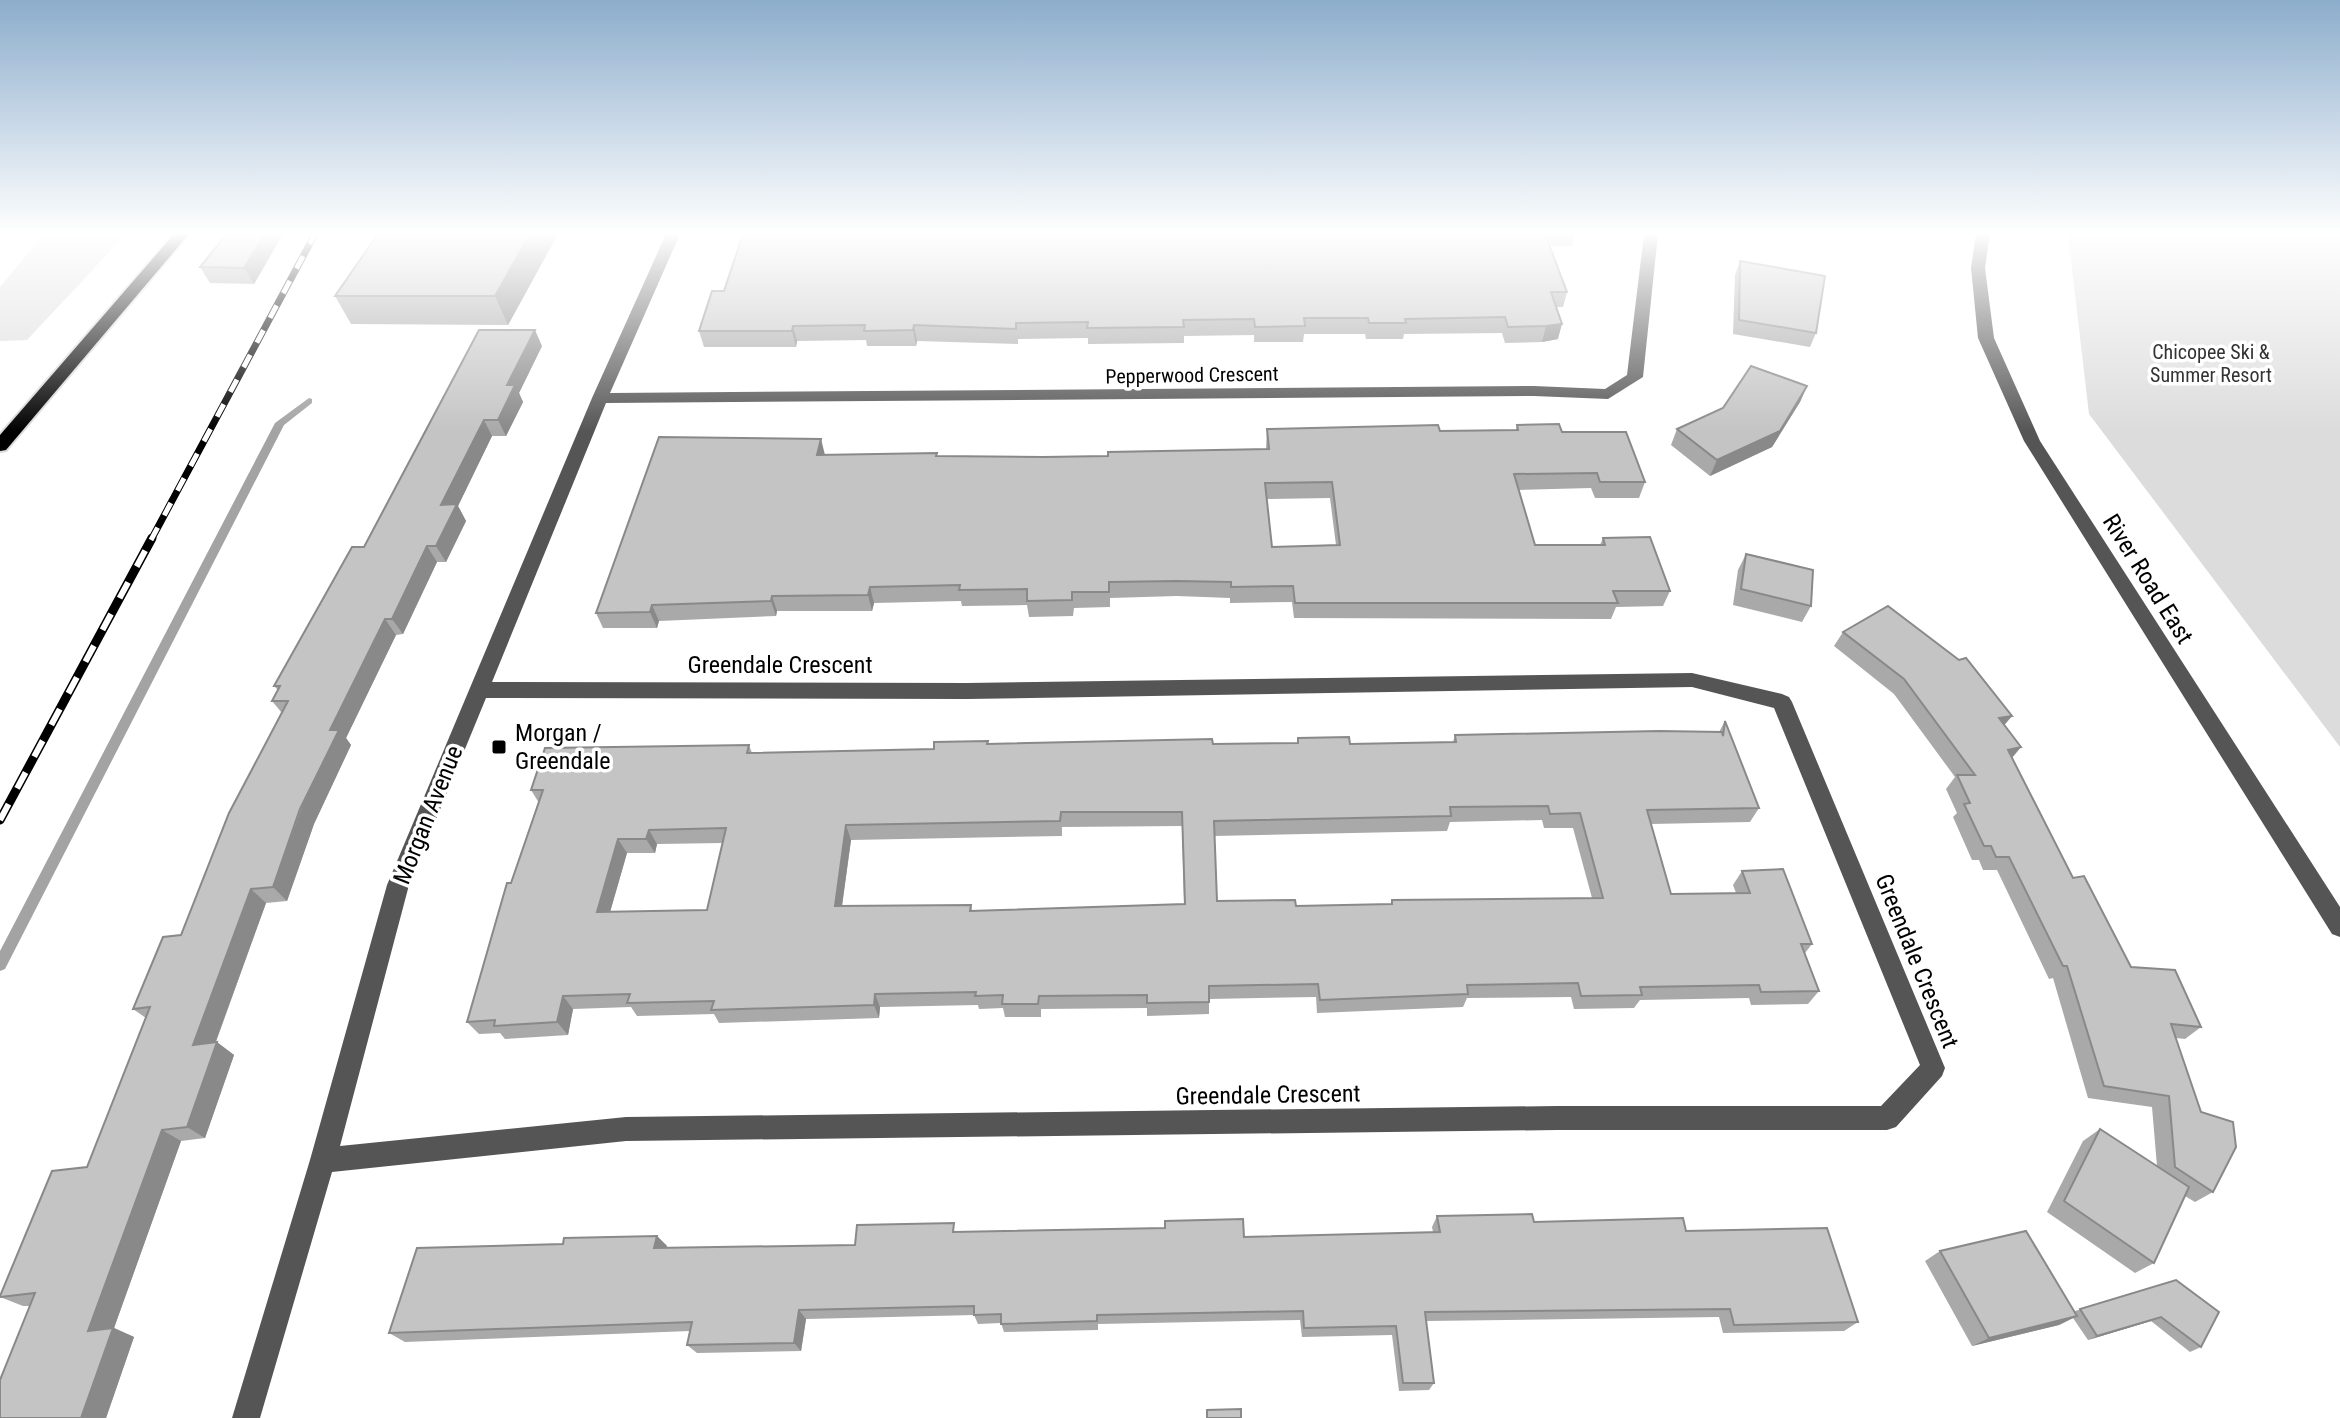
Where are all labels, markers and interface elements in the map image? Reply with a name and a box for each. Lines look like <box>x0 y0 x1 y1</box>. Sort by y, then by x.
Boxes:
park label: Chicopee Ski & Summer Resort <box>2150 340 2272 387</box>
street label: Pepperwood Crescent <box>1105 361 1279 389</box>
street label: River Road East <box>2097 509 2199 649</box>
street label: Greendale Crescent <box>687 651 873 679</box>
place label: Morgan / Greendale <box>515 719 611 775</box>
marker: Morgan / Greendale <box>490 738 508 756</box>
street label: Morgan Avenue <box>388 742 468 888</box>
street label: Greendale Crescent <box>1869 870 1965 1052</box>
street label: Greendale Crescent <box>1175 1079 1361 1111</box>

